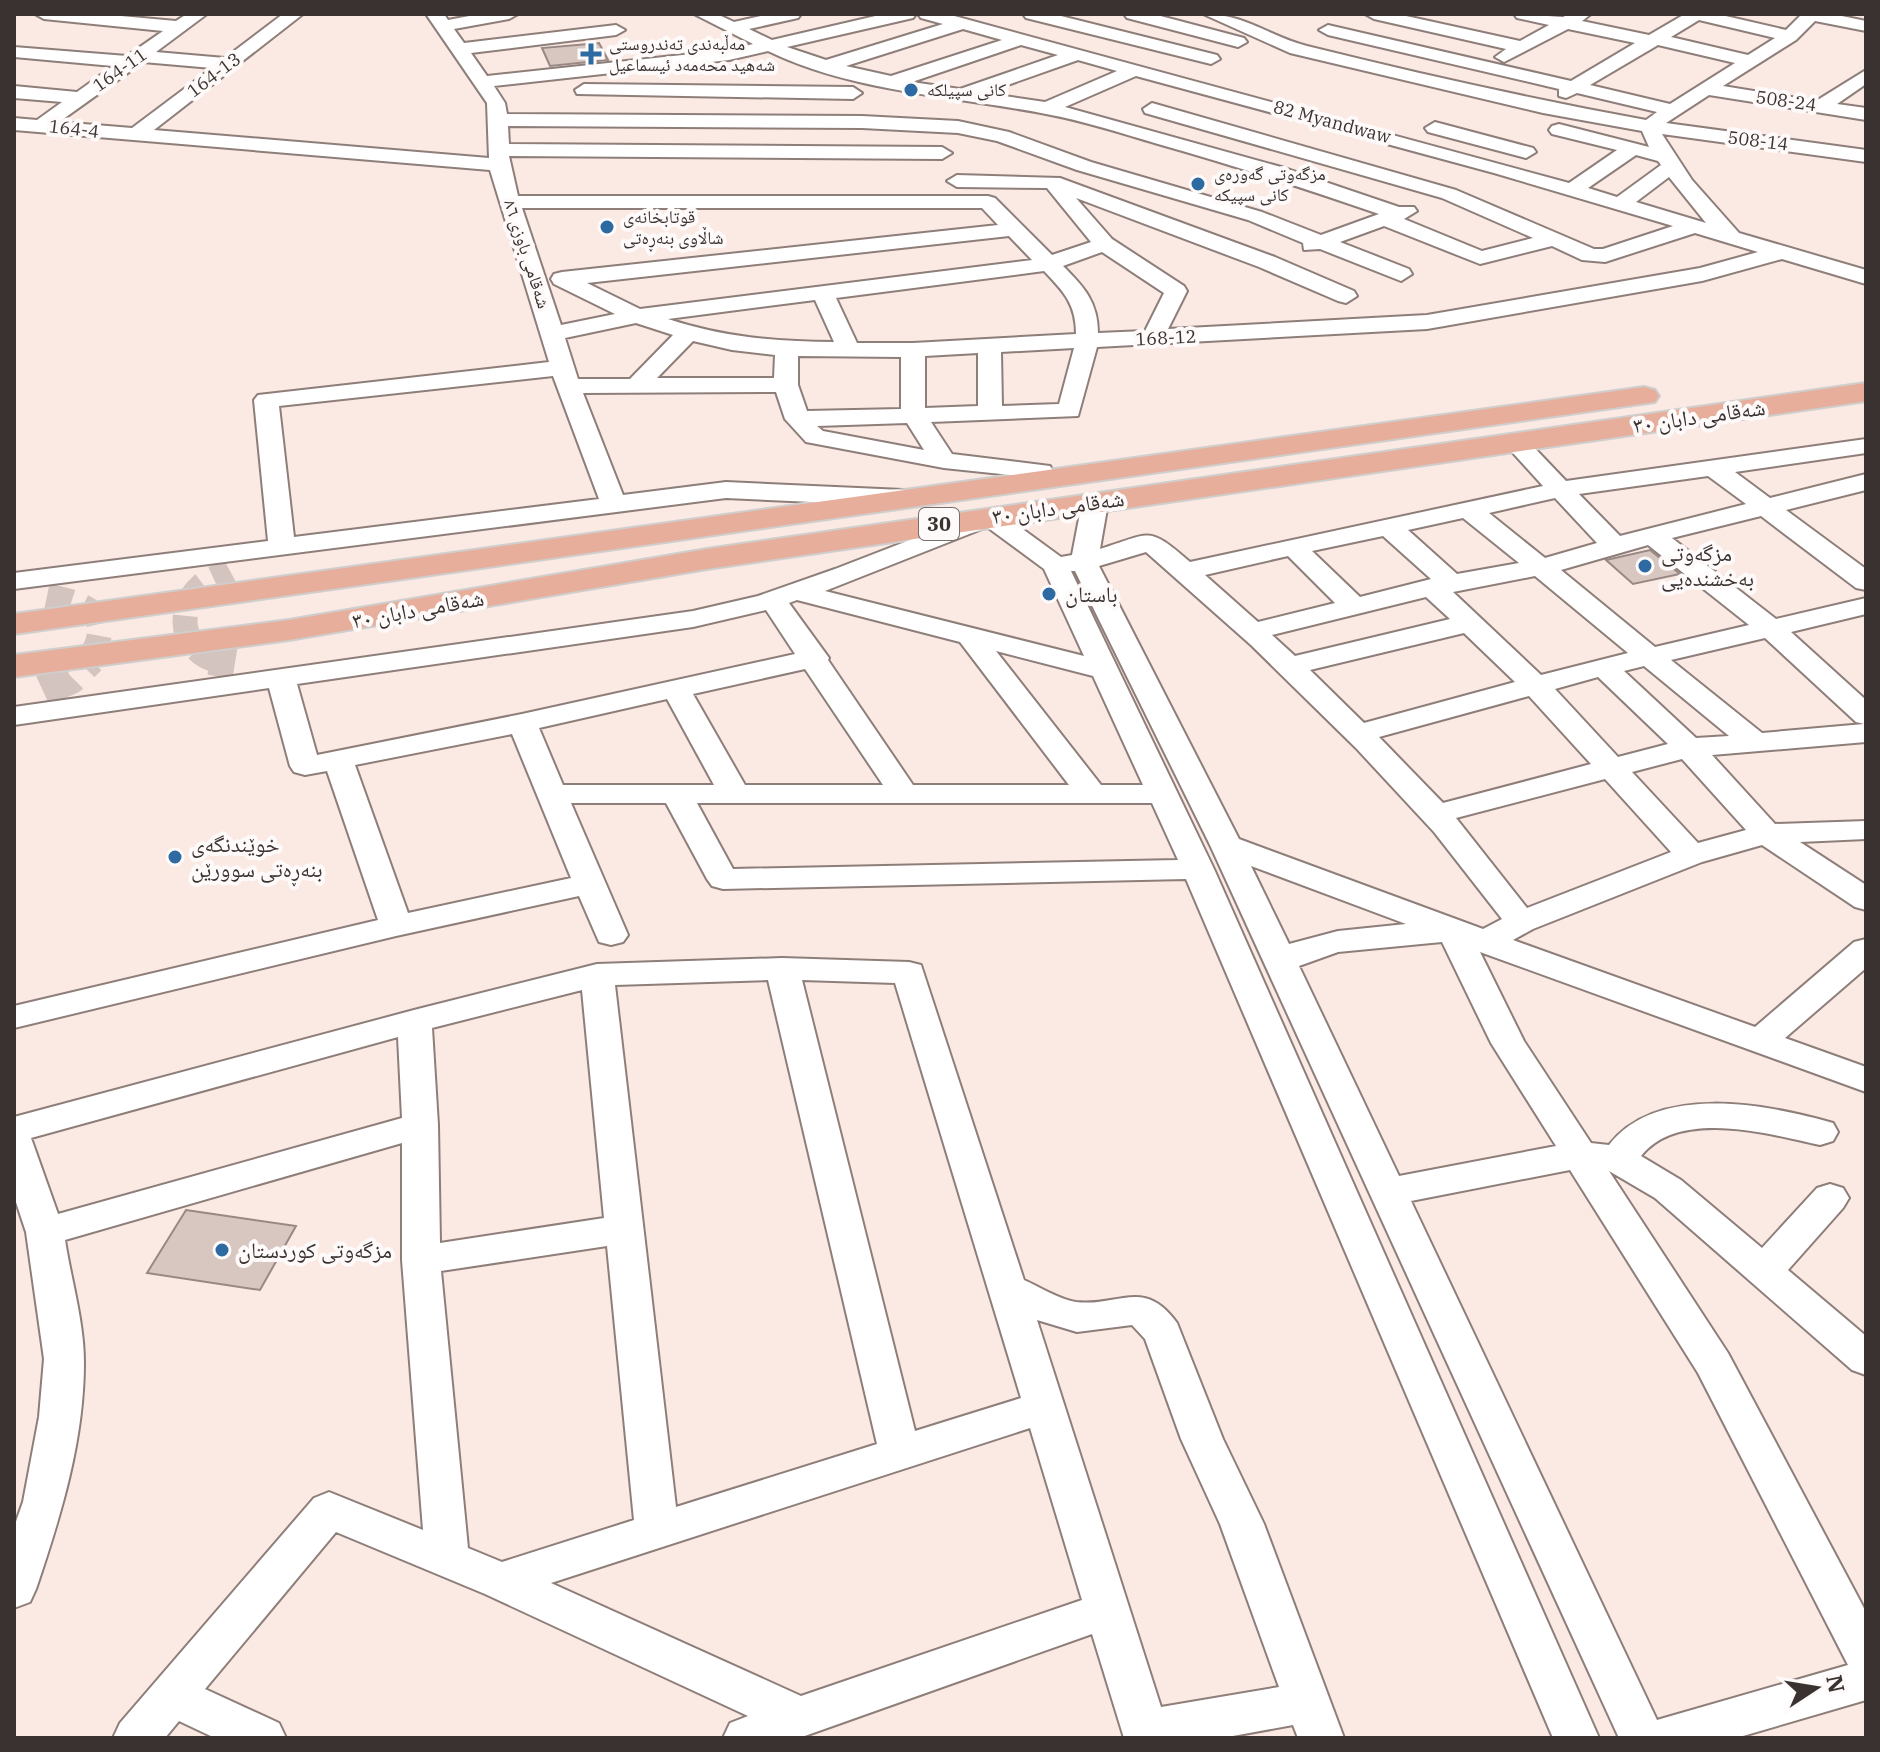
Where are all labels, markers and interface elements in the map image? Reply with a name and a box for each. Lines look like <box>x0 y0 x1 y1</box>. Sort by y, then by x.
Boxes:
place label: مەڵبەندی تەندروستی شەهید محەمەد ئیسماعیل <box>609 32 775 76</box>
street label: 164-11 <box>88 43 151 97</box>
marker: مەڵبەندی تەندروستی شەهید محەمەد ئیسماعیل <box>580 43 602 65</box>
street label: 164-13 <box>182 47 245 102</box>
place label: کانی سپیلکە <box>927 78 1007 101</box>
marker: کانی سپیلکە <box>902 81 920 99</box>
street label: 508-24 <box>1754 85 1818 116</box>
street label: 82 Myandwaw <box>1271 95 1393 148</box>
street label: 164-4 <box>48 114 100 143</box>
street label: 508-14 <box>1726 125 1790 156</box>
place label: مزگەوتی گەورەی کانی سپیکە <box>1214 162 1326 206</box>
marker: مزگەوتی گەورەی کانی سپیکە <box>1189 175 1207 193</box>
street label: شەقامی باوزی ٨٦ <box>499 196 556 311</box>
place label: قوتابخانەی شاڵاوی بنەڕەتی <box>623 205 724 252</box>
marker: قوتابخانەی شاڵاوی بنەڕەتی <box>598 218 616 236</box>
street label: 168-12 <box>1135 324 1197 351</box>
street label: شەقامی دابان ٣٠ <box>1631 392 1767 439</box>
street label: شەقامی دابان ٣٠ <box>990 483 1126 530</box>
road number: 30 <box>919 508 959 540</box>
place label: مزگەوتی بەخشندەیی <box>1661 538 1754 592</box>
marker: مزگەوتی بەخشندەیی <box>1636 557 1654 575</box>
place label: باستان <box>1065 579 1117 608</box>
street label: شەقامی دابان ٣٠ <box>350 583 486 634</box>
marker: باستان <box>1040 585 1058 603</box>
place label: خوێندنگەی بنەڕەتی سوورێن <box>191 829 323 887</box>
marker: خوێندنگەی بنەڕەتی سوورێن <box>166 848 184 866</box>
place label: مزگەوتی کوردستان <box>238 1235 392 1264</box>
marker: مزگەوتی کوردستان <box>213 1241 231 1259</box>
north arrow <box>1776 1648 1856 1728</box>
text: N <box>1820 1672 1852 1695</box>

